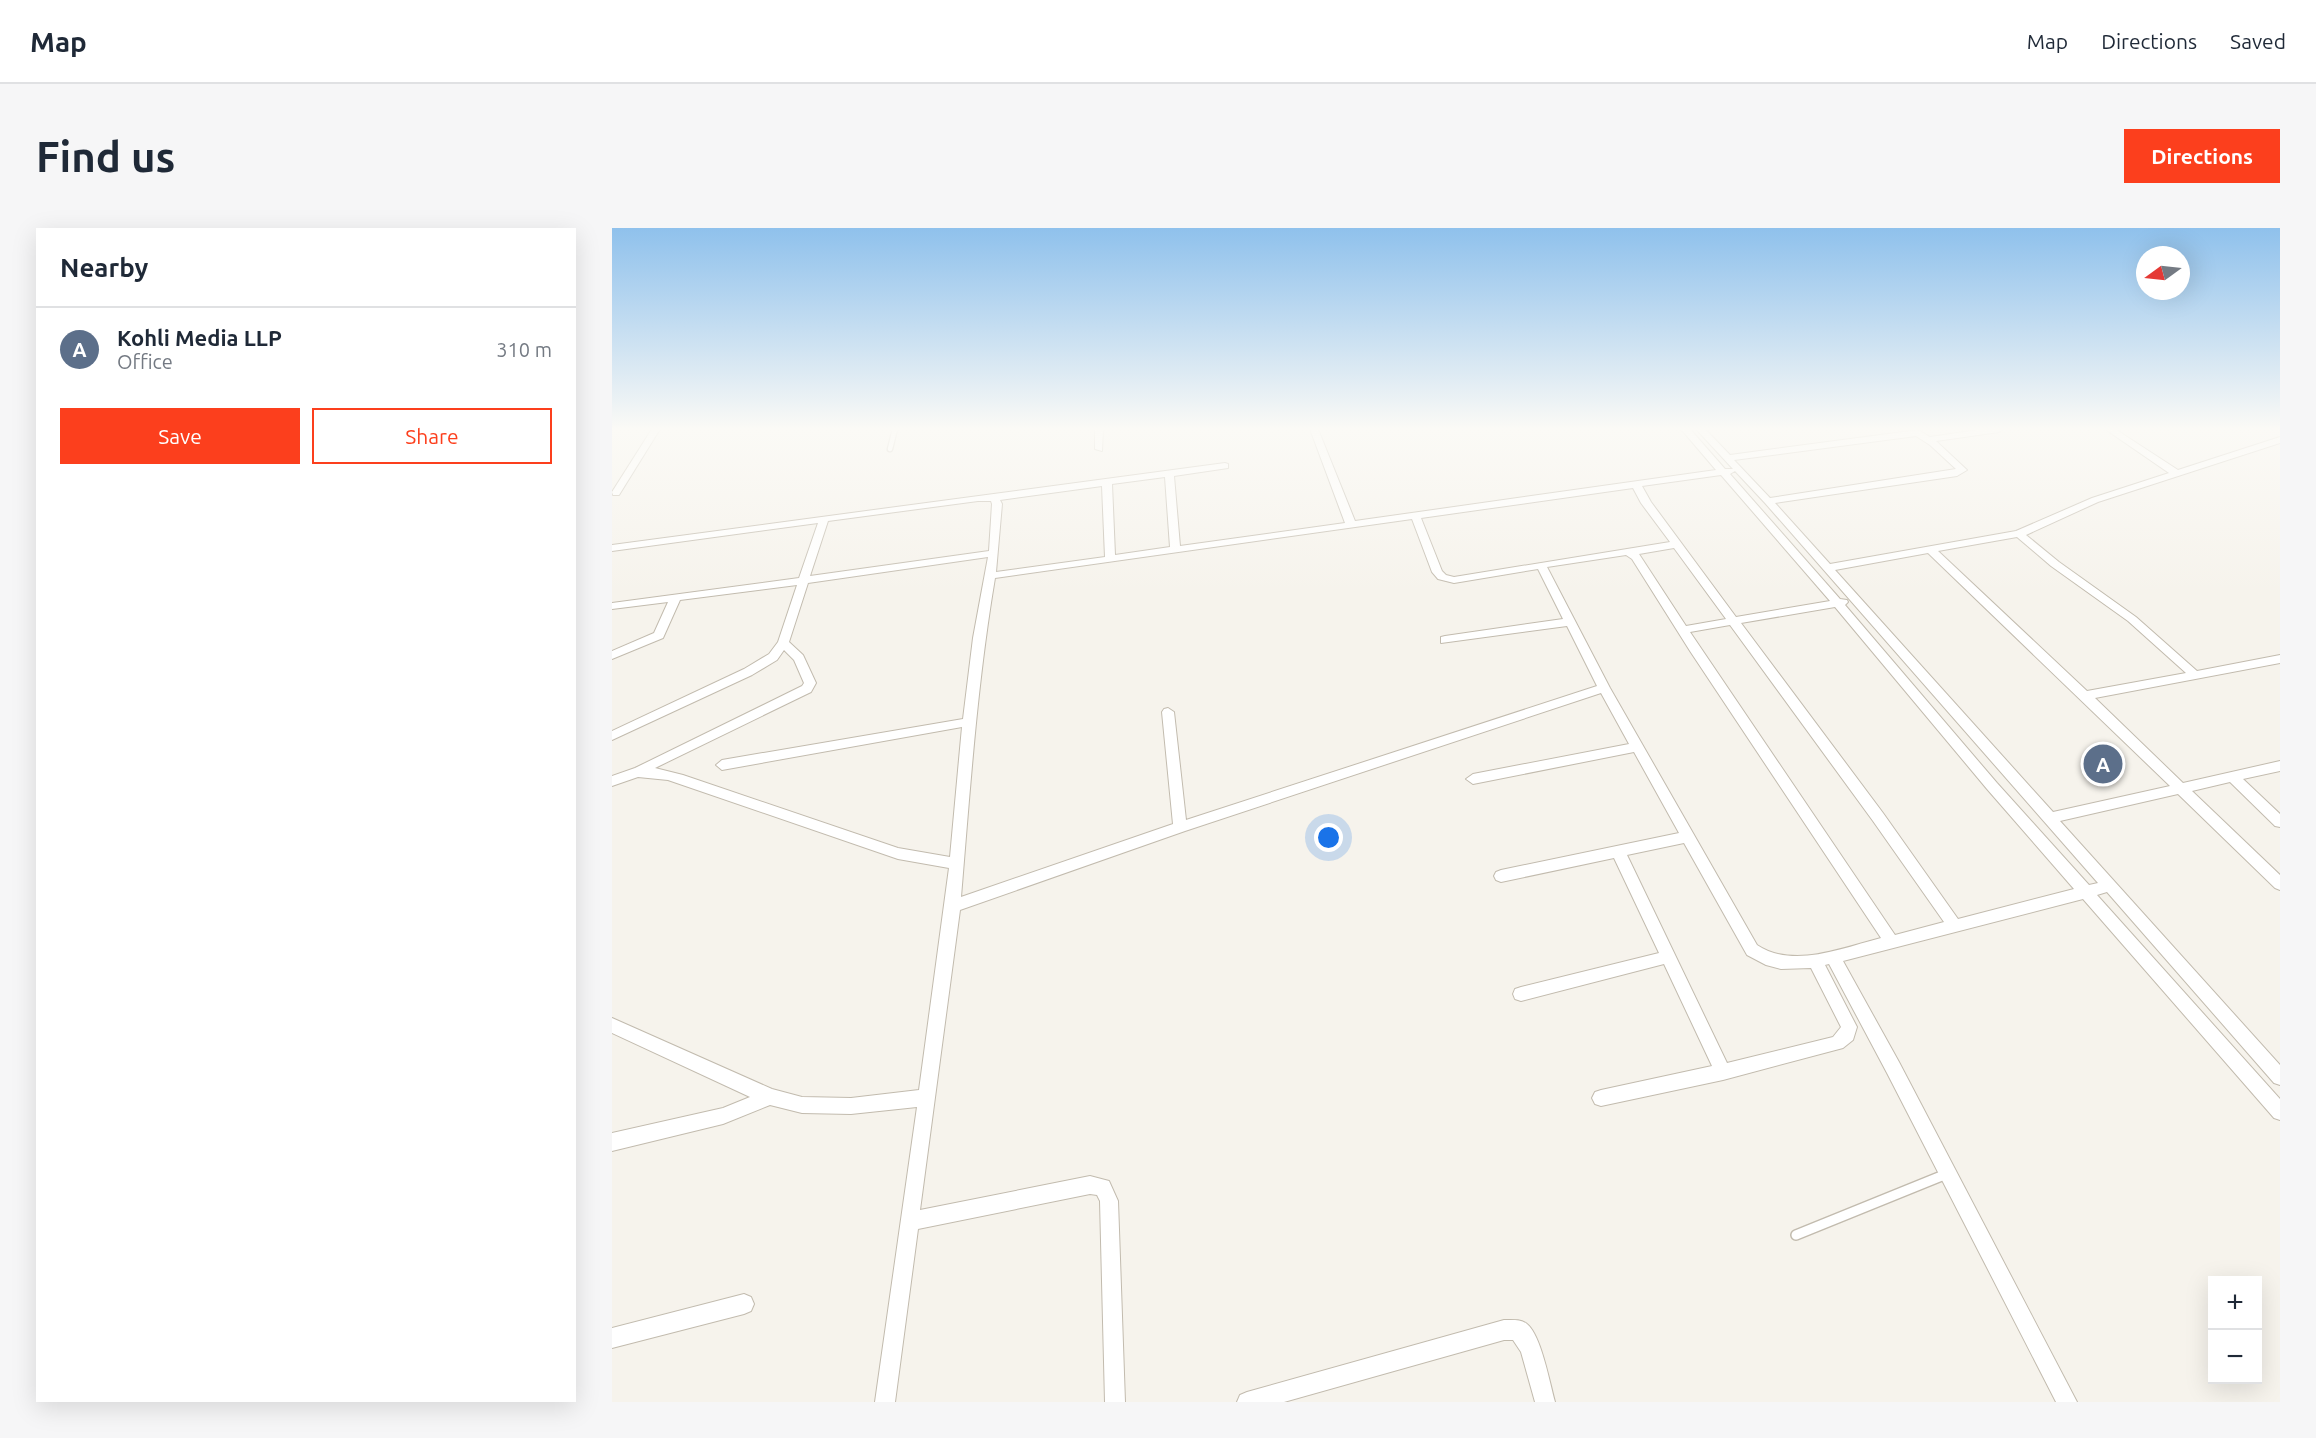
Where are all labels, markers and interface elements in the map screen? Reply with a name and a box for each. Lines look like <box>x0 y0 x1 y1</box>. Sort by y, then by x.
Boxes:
text: Map <box>30 26 87 57</box>
text: Map <box>2027 29 2068 53</box>
text: Directions <box>2101 29 2197 53</box>
text: Saved <box>2230 29 2286 53</box>
button: Directions <box>2124 129 2280 183</box>
text: Find us <box>36 133 175 180</box>
north arrow <box>2136 246 2190 300</box>
text: Nearby <box>60 253 148 282</box>
text: Kohli Media LLP <box>117 325 282 350</box>
text: A <box>72 338 87 361</box>
text: 310 m <box>496 338 552 361</box>
text: Office <box>117 350 173 373</box>
button: Save <box>60 408 300 464</box>
button: Share <box>312 408 552 464</box>
pin: A <box>2084 742 2122 786</box>
your location <box>1314 823 1343 852</box>
map controls <box>2208 1276 2262 1384</box>
button: + <box>2208 1276 2262 1330</box>
button: − <box>2208 1330 2262 1384</box>

